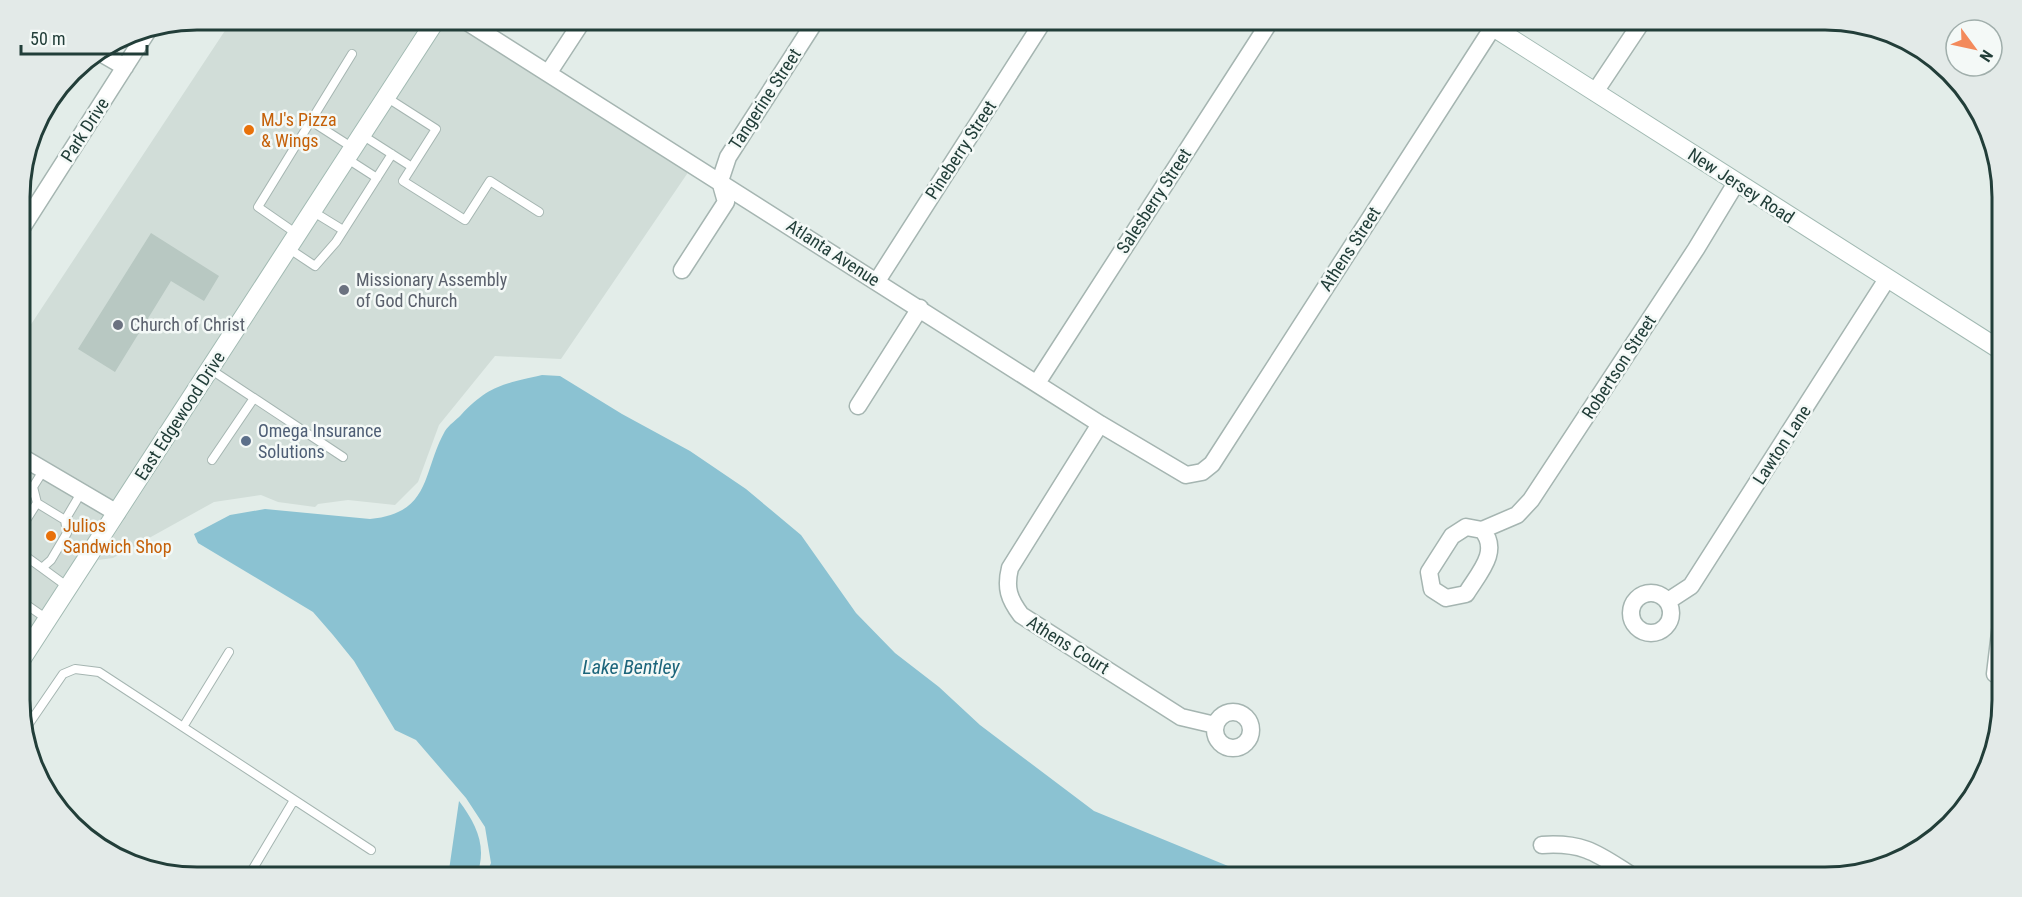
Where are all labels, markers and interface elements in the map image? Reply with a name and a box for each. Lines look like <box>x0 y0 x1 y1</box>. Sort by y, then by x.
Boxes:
scale bar <box>21 18 147 56</box>
north arrow <box>1944 18 2004 78</box>
text: 50 m <box>30 28 65 49</box>
street label: Tangerine Street <box>724 44 805 153</box>
text: N <box>1976 47 1997 65</box>
street label: Park Drive <box>56 94 113 166</box>
street label: Pineberry Street <box>921 96 1000 203</box>
place label: MJ's Pizza & Wings <box>261 109 337 151</box>
marker: MJ's Pizza & Wings <box>242 123 256 137</box>
street label: New Jersey Road <box>1684 143 1798 228</box>
street label: Salesberry Street <box>1112 144 1195 257</box>
street label: Athens Street <box>1315 203 1385 295</box>
street label: Atlanta Avenue <box>783 215 884 291</box>
place label: Missionary Assembly of God Church <box>356 269 508 311</box>
marker: Missionary Assembly of God Church <box>337 283 351 297</box>
street label: Robertson Street <box>1577 311 1660 423</box>
place label: Church of Christ <box>130 314 245 335</box>
marker: Church of Christ <box>111 318 125 332</box>
street label: East Edgewood Drive <box>130 348 229 484</box>
street label: Lawton Lane <box>1748 401 1815 488</box>
place label: Omega Insurance Solutions <box>258 420 382 462</box>
marker: Omega Insurance Solutions <box>239 434 253 448</box>
place label: Julios Sandwich Shop <box>63 515 172 557</box>
marker: Julios Sandwich Shop <box>44 529 58 543</box>
street label: Athens Court <box>1023 611 1113 678</box>
water label: Lake Bentley <box>582 655 680 679</box>

